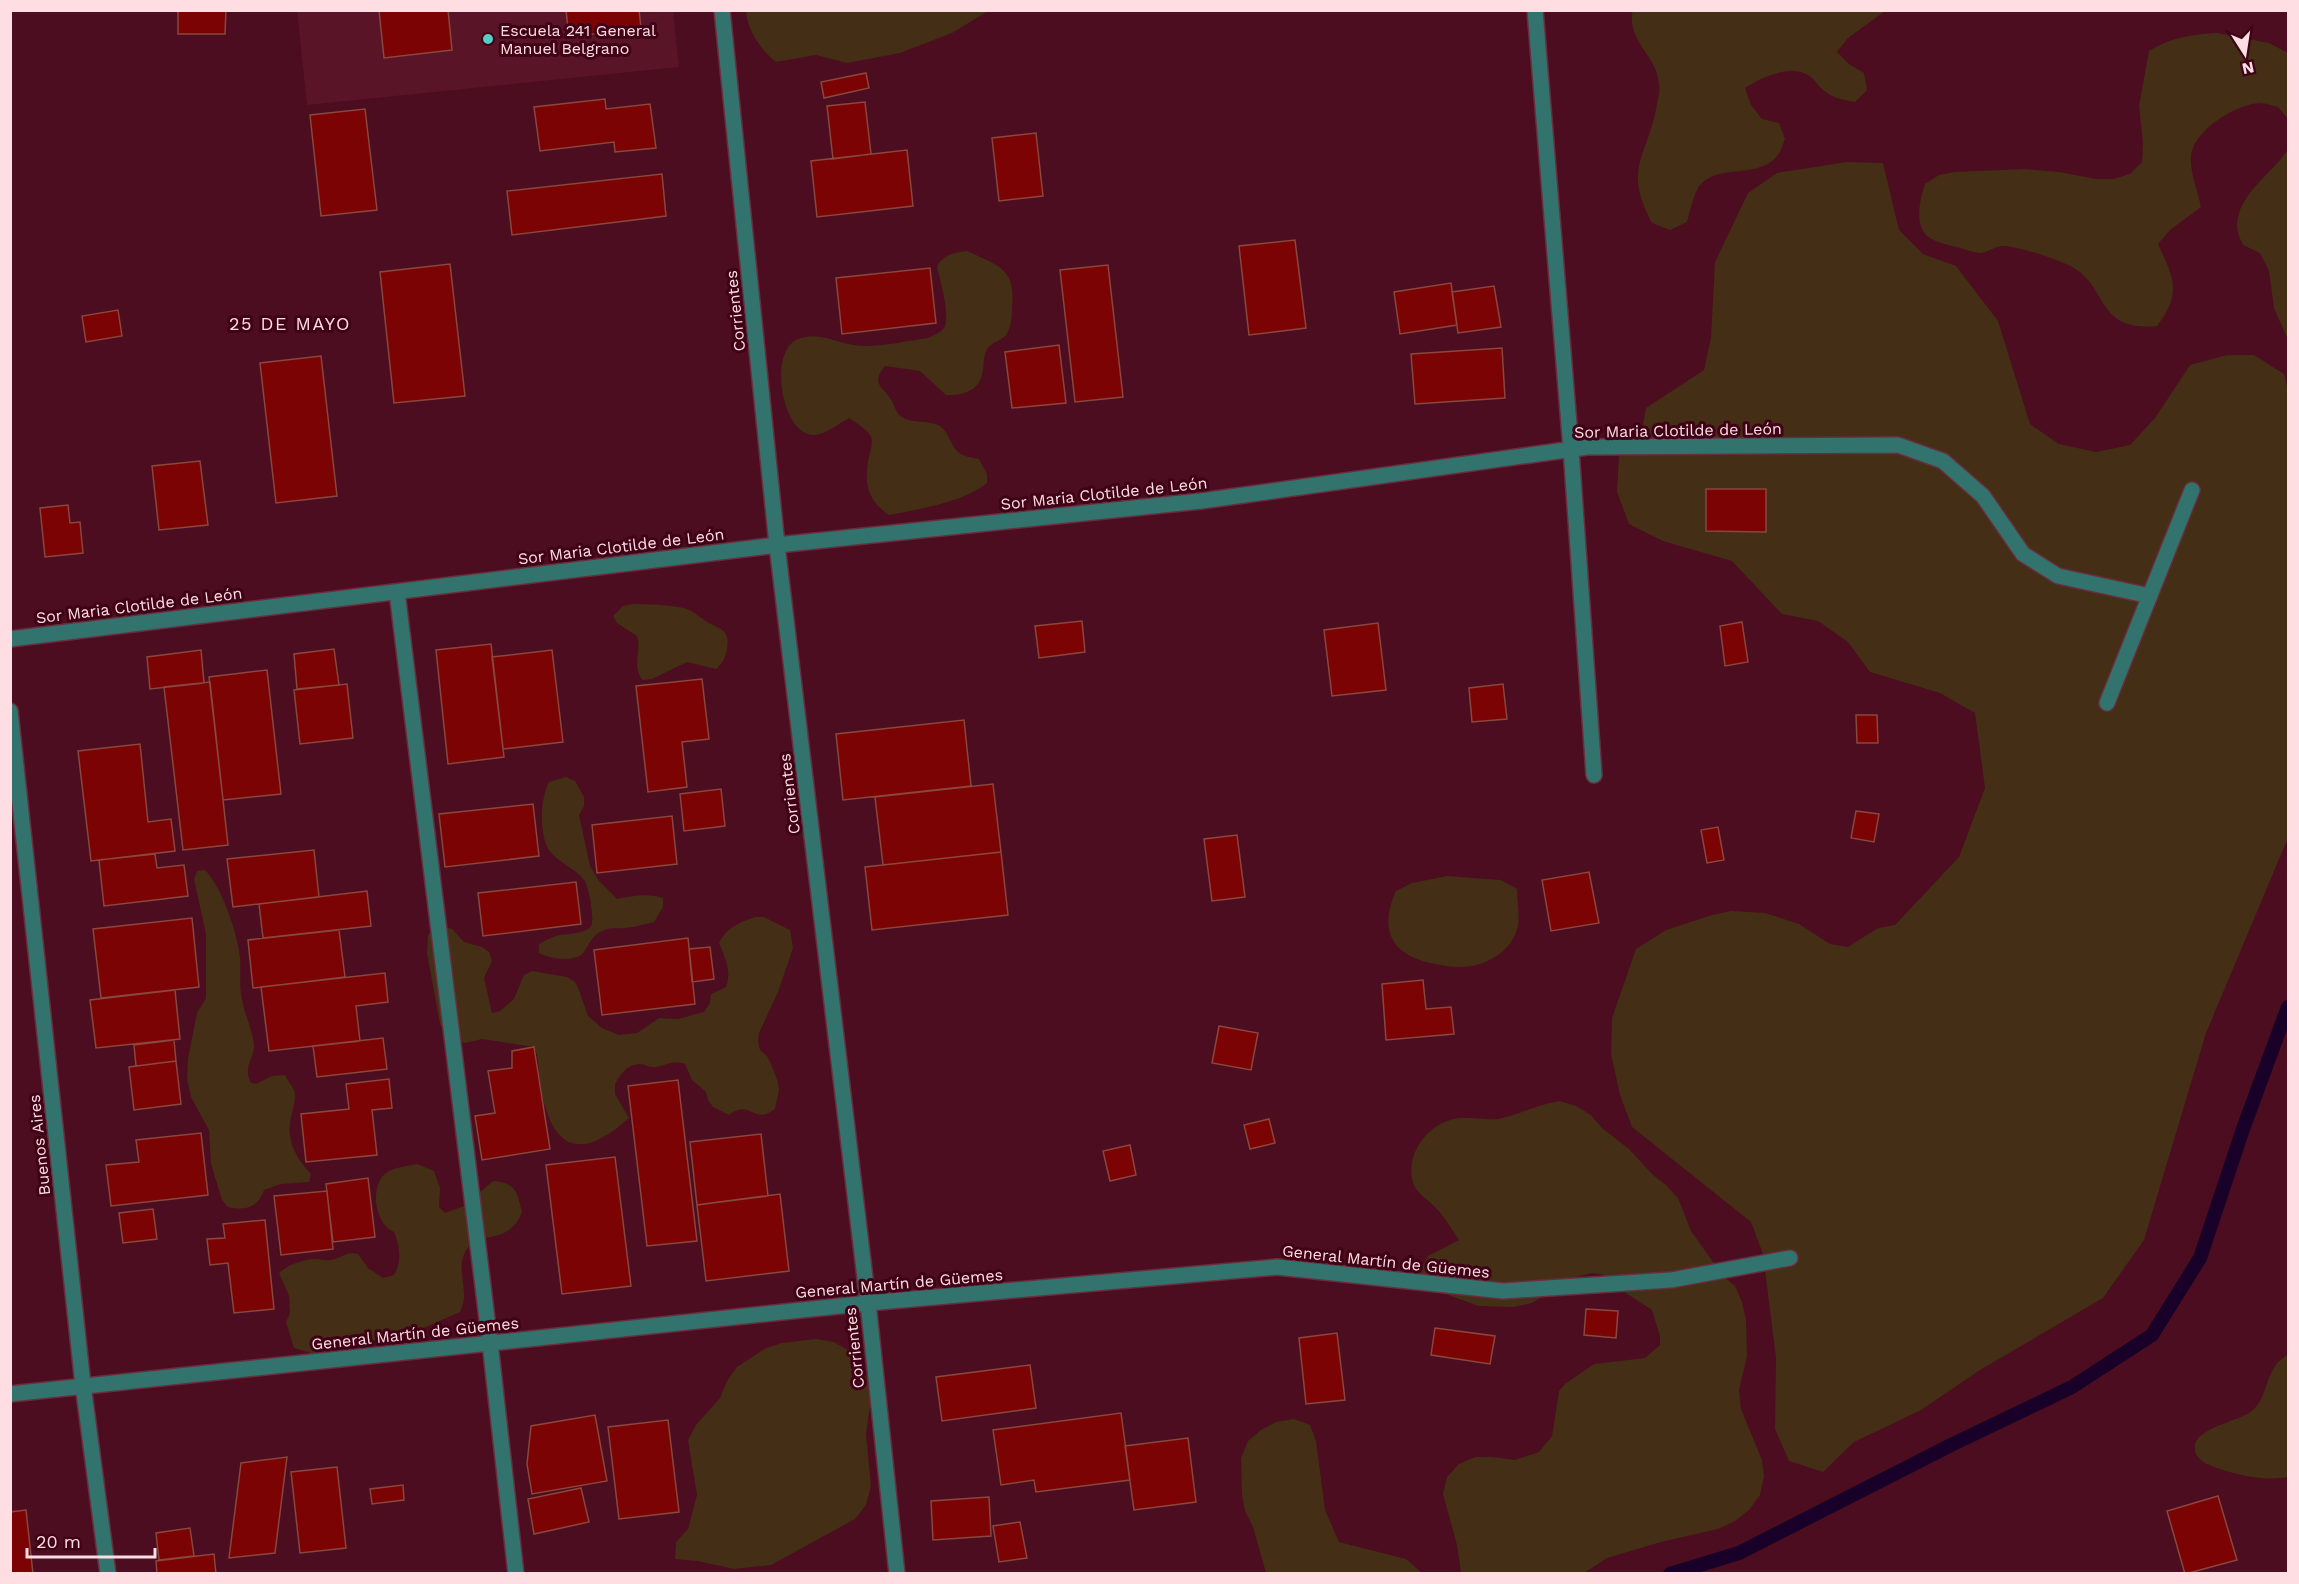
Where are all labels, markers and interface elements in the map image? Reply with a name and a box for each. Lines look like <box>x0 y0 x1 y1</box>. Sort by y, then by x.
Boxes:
place label: Escuela 241 General Manuel Belgrano <box>500 21 656 58</box>
north arrow <box>2215 24 2275 84</box>
marker: Escuela 241 General Manuel Belgrano <box>481 32 495 46</box>
text: N <box>2240 58 2256 79</box>
street label: Corrientes <box>722 270 749 352</box>
district label: 25 DE MAYO <box>229 313 351 334</box>
street label: Sor Maria Clotilde de León <box>1574 419 1782 442</box>
street label: Sor Maria Clotilde de León <box>1000 473 1208 514</box>
street label: Sor Maria Clotilde de León <box>517 524 725 569</box>
street label: Sor Maria Clotilde de León <box>35 583 243 628</box>
street label: Corrientes <box>775 752 804 835</box>
street label: Buenos Aires <box>25 1094 54 1196</box>
street label: General Martín de Güemes <box>1281 1241 1491 1282</box>
street label: General Martín de Güemes <box>794 1265 1004 1302</box>
street label: Corrientes <box>841 1307 868 1389</box>
street label: General Martín de Güemes <box>310 1313 520 1354</box>
scale bar <box>27 1521 154 1559</box>
text: 20 m <box>36 1531 81 1552</box>

